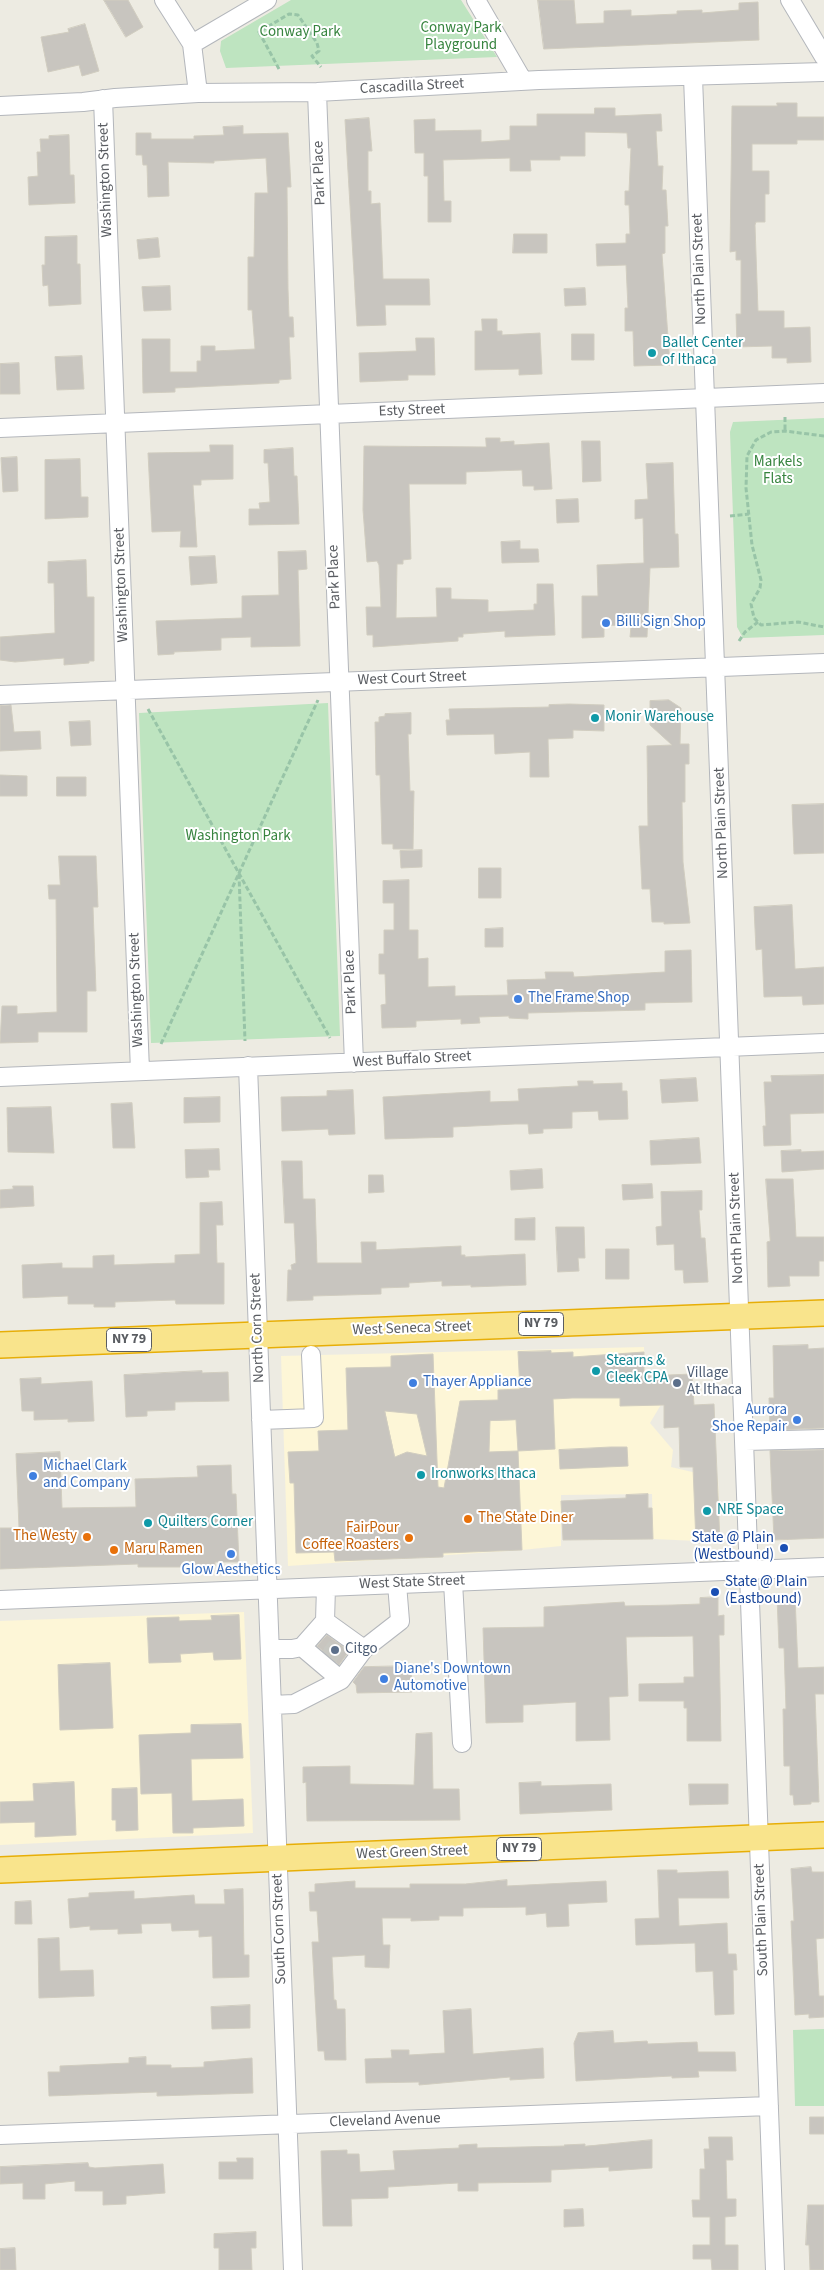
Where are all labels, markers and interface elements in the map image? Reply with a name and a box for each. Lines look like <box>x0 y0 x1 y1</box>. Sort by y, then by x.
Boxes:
park label: Conway Park Playground <box>420 20 502 55</box>
park label: Conway Park <box>259 24 341 42</box>
street label: Cascadilla Street <box>359 75 465 99</box>
street label: Washington Street <box>95 122 117 238</box>
street label: Park Place <box>310 140 330 206</box>
street label: North Plain Street <box>689 213 711 325</box>
place label: Ballet Center of Ithaca <box>662 335 743 370</box>
marker: Ballet Center of Ithaca <box>646 347 658 359</box>
street label: Esty Street <box>378 401 446 421</box>
park label: Markels Flats <box>754 454 802 489</box>
street label: Washington Street <box>111 527 133 643</box>
street label: Park Place <box>325 544 345 610</box>
place label: Billi Sign Shop <box>616 614 706 632</box>
marker: Billi Sign Shop <box>600 617 612 629</box>
street label: West Court Street <box>357 668 467 690</box>
place label: Monir Warehouse <box>605 709 714 727</box>
marker: Monir Warehouse <box>589 712 601 724</box>
street label: North Plain Street <box>711 767 733 879</box>
park label: Washington Park <box>185 828 291 846</box>
street label: Washington Street <box>126 932 148 1048</box>
street label: Park Place <box>341 949 361 1015</box>
place label: The Frame Shop <box>528 990 630 1008</box>
marker: The Frame Shop <box>512 993 524 1005</box>
street label: West Buffalo Street <box>352 1048 472 1072</box>
street label: North Plain Street <box>726 1172 748 1284</box>
street label: North Corn Street <box>247 1273 269 1383</box>
road number: NY 79 <box>518 1312 564 1336</box>
street label: West Seneca Street <box>352 1318 472 1340</box>
road number: NY 79 <box>106 1328 152 1352</box>
place label: Stearns & Cleek CPA <box>606 1353 668 1388</box>
marker: Stearns & Cleek CPA <box>590 1365 602 1377</box>
place label: Village At Ithaca <box>687 1365 742 1400</box>
place label: Thayer Appliance <box>423 1374 531 1392</box>
marker: Thayer Appliance <box>407 1377 419 1389</box>
marker: Village At Ithaca <box>671 1377 683 1389</box>
place label: Aurora Shoe Repair <box>712 1402 787 1437</box>
marker: Aurora Shoe Repair <box>791 1414 803 1426</box>
place label: Michael Clark and Company <box>43 1458 130 1493</box>
place label: Ironworks Ithaca <box>431 1466 536 1484</box>
marker: Ironworks Ithaca <box>415 1469 427 1481</box>
marker: Michael Clark and Company <box>27 1470 39 1482</box>
place label: NRE Space <box>717 1502 784 1520</box>
marker: NRE Space <box>701 1505 713 1517</box>
place label: The State Diner <box>478 1510 573 1528</box>
marker: The State Diner <box>462 1513 474 1525</box>
place label: Quilters Corner <box>158 1514 253 1532</box>
marker: Quilters Corner <box>142 1517 154 1529</box>
place label: FairPour Coffee Roasters <box>302 1520 399 1555</box>
place label: The Westy <box>13 1528 77 1546</box>
place label: State @ Plain (Westbound) <box>691 1530 774 1565</box>
marker: The Westy <box>81 1531 93 1543</box>
marker: FairPour Coffee Roasters <box>403 1532 415 1544</box>
place label: Maru Ramen <box>124 1541 203 1559</box>
marker: State @ Plain (Westbound) <box>778 1542 790 1554</box>
marker: Maru Ramen <box>108 1544 120 1556</box>
marker: Glow Aesthetics <box>225 1548 237 1560</box>
place label: Glow Aesthetics <box>182 1562 280 1580</box>
street label: West State Street <box>359 1572 465 1594</box>
place label: State @ Plain (Eastbound) <box>725 1574 808 1609</box>
marker: State @ Plain (Eastbound) <box>709 1586 721 1598</box>
place label: Citgo <box>345 1641 378 1659</box>
marker: Citgo <box>329 1644 341 1656</box>
place label: Diane's Downtown Automotive <box>394 1661 511 1696</box>
marker: Diane's Downtown Automotive <box>378 1673 390 1685</box>
road number: NY 79 <box>496 1838 542 1860</box>
street label: West Green Street <box>356 1842 468 1864</box>
street label: South Plain Street <box>751 1863 773 1977</box>
street label: South Corn Street <box>269 1873 291 1985</box>
street label: Cleveland Avenue <box>329 2110 441 2132</box>

